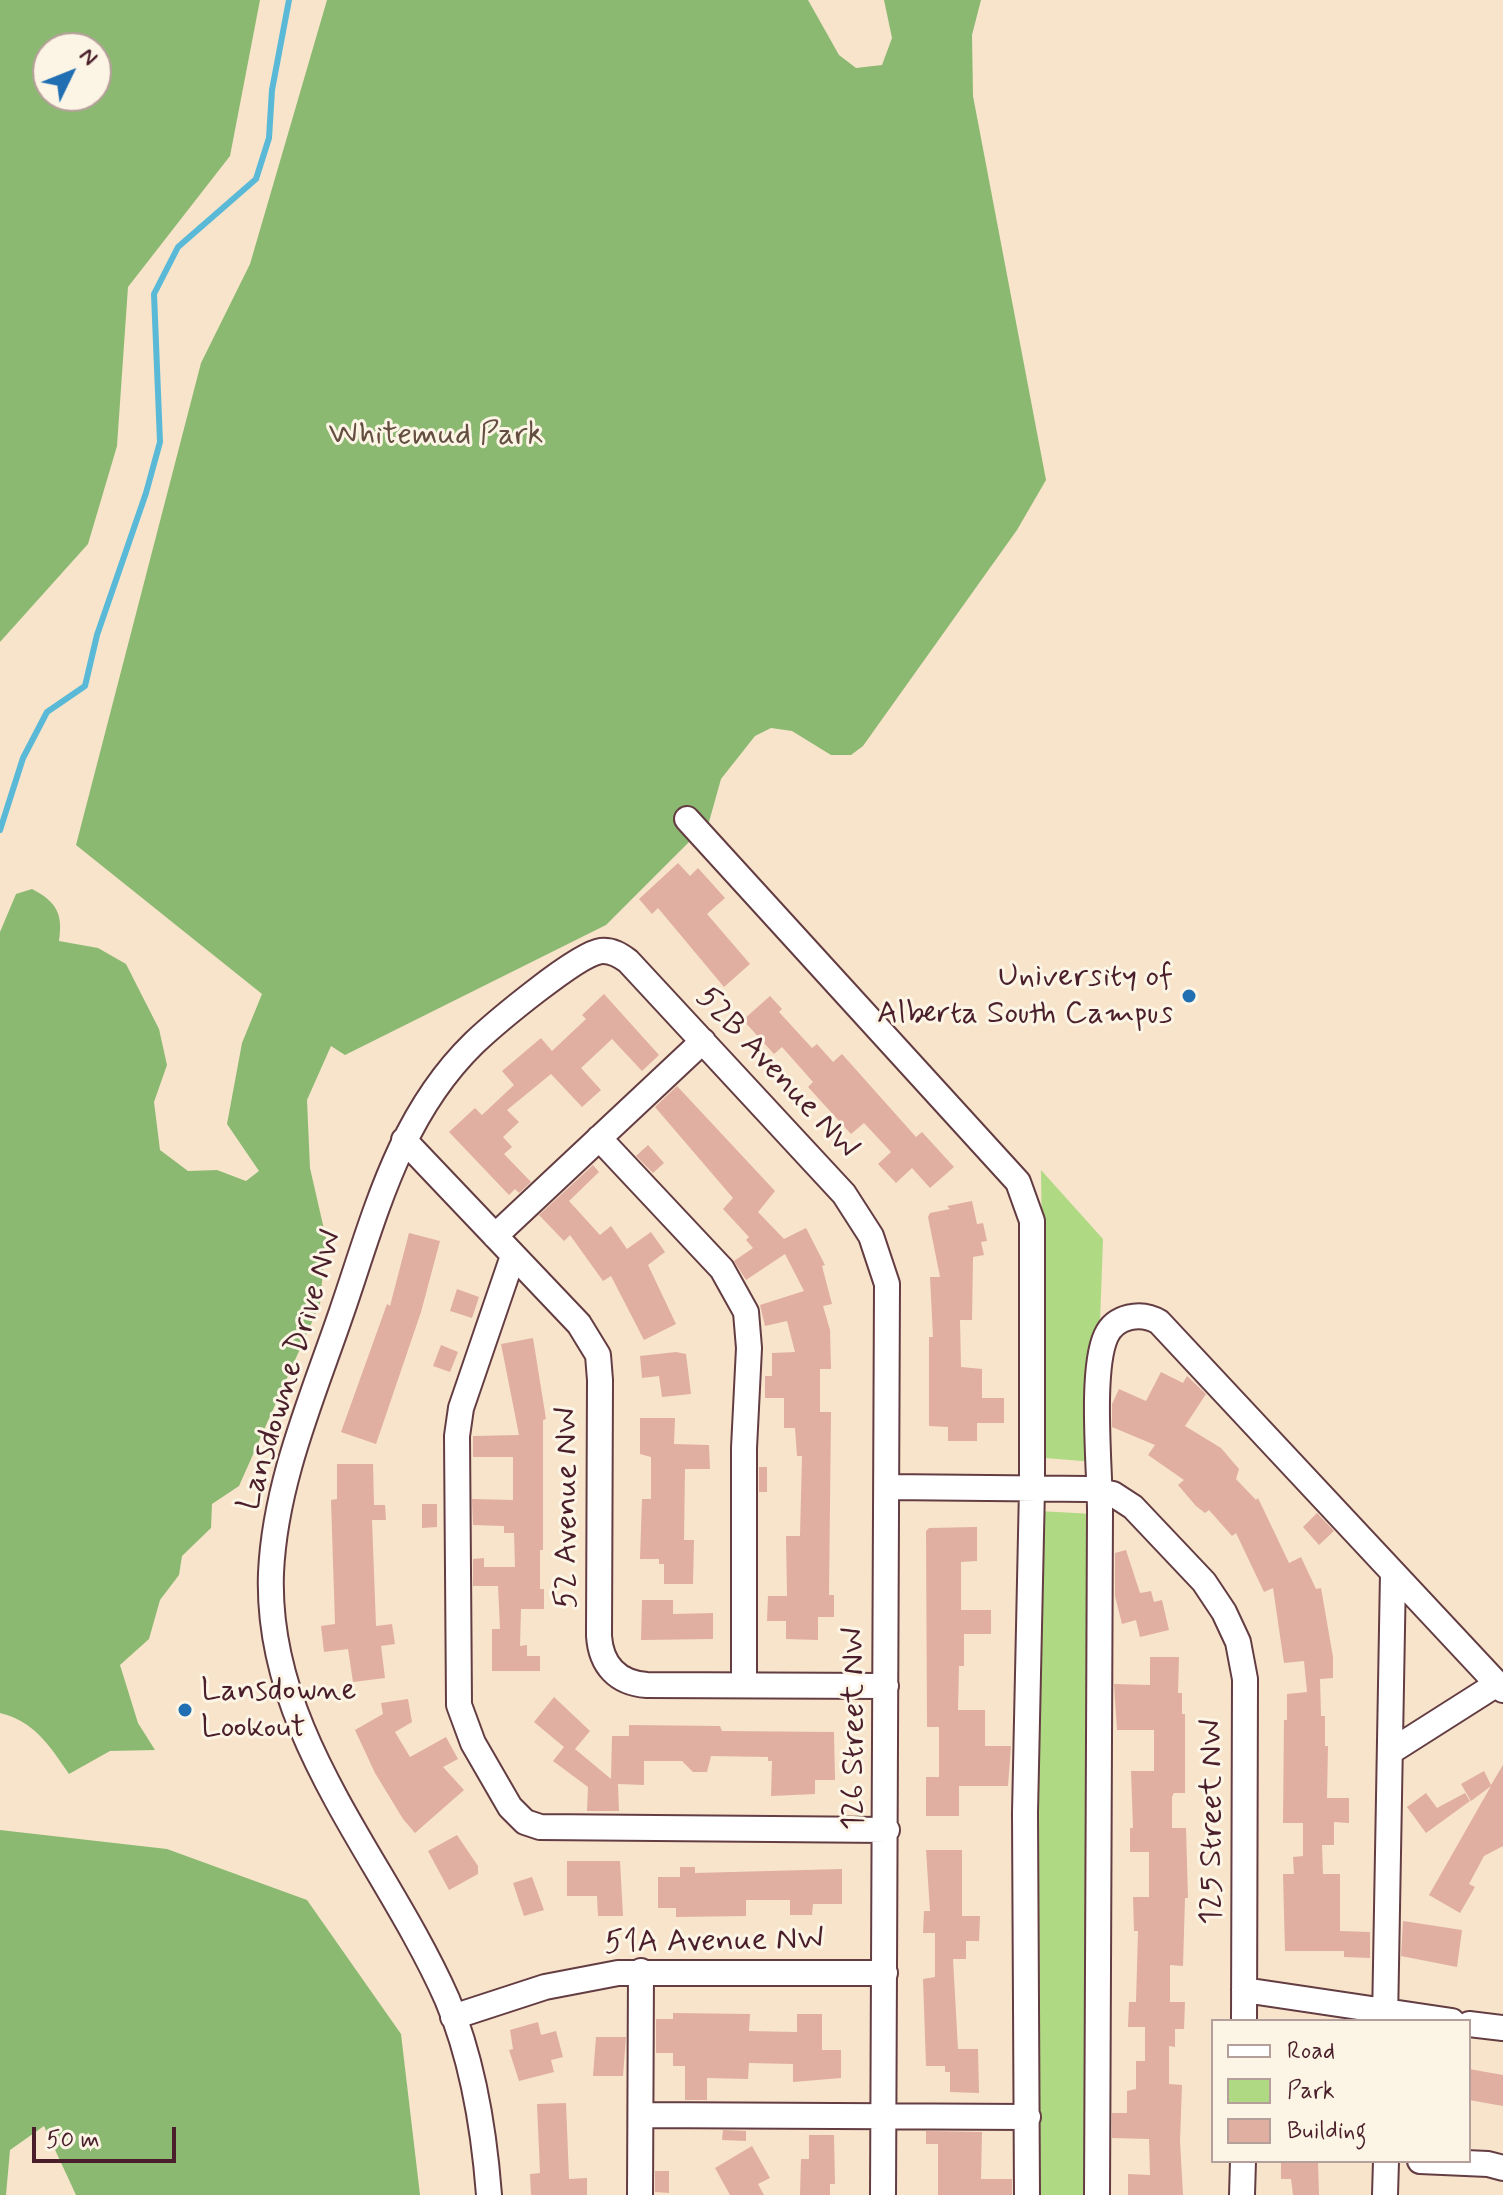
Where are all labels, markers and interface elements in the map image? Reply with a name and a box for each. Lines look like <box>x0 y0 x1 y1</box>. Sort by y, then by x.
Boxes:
north arrow <box>32 32 112 112</box>
text: N <box>73 42 103 72</box>
park label: Whitemud Park <box>329 417 543 455</box>
place label: University of Alberta South Campus <box>877 959 1173 1034</box>
street label: 52B Avenue NW <box>686 980 866 1168</box>
marker: University of Alberta South Campus <box>1180 987 1198 1005</box>
street label: Lansdowne Drive NW <box>231 1226 353 1516</box>
street label: 52 Avenue NW <box>549 1407 587 1609</box>
street label: 126 Street NW <box>836 1627 874 1831</box>
place label: Lansdowne Lookout <box>201 1673 356 1748</box>
marker: Lansdowne Lookout <box>176 1701 194 1719</box>
street label: 125 Street NW <box>1194 1719 1232 1925</box>
street label: 51A Avenue NW <box>604 1922 824 1964</box>
legend <box>1211 2019 1471 2163</box>
text: Road <box>1287 2036 1335 2067</box>
text: Park <box>1287 2076 1335 2107</box>
scale bar <box>36 2111 180 2161</box>
text: Building <box>1287 2116 1367 2147</box>
text: 50 m <box>46 2125 100 2156</box>

